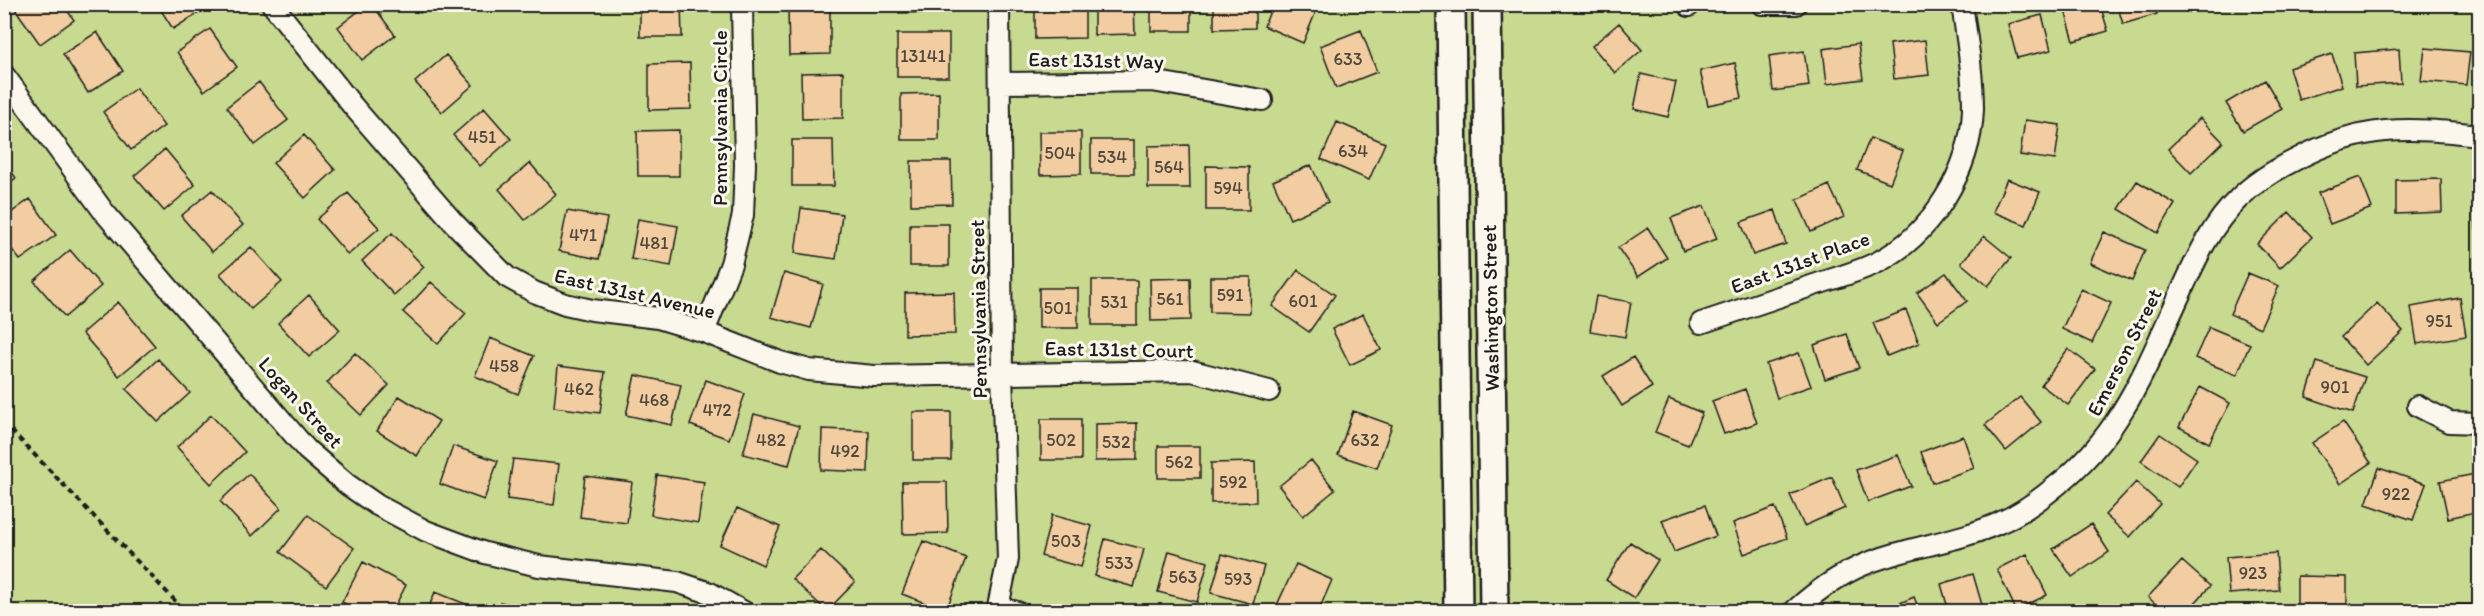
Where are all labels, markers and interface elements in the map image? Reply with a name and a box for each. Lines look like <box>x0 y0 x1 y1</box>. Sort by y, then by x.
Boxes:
street label: Pennsylvania Circle <box>707 30 732 206</box>
house number: 13141 <box>900 45 946 67</box>
street label: East 131st Way <box>1028 46 1164 74</box>
house number: 633 <box>1333 48 1363 70</box>
house number: 451 <box>468 126 496 148</box>
house number: 634 <box>1338 140 1368 162</box>
house number: 504 <box>1044 142 1076 164</box>
house number: 534 <box>1097 146 1127 168</box>
house number: 564 <box>1154 156 1184 178</box>
house number: 594 <box>1213 177 1243 199</box>
street label: Pennsylvania Street <box>964 219 992 399</box>
house number: 471 <box>569 224 597 246</box>
street label: Washington Street <box>1476 224 1504 392</box>
street label: East 131st Place <box>1727 225 1873 299</box>
house number: 481 <box>639 232 669 254</box>
street label: East 131st Avenue <box>552 262 718 324</box>
house number: 591 <box>1216 284 1244 306</box>
street label: Emerson Street <box>2081 284 2167 420</box>
house number: 561 <box>1156 288 1184 310</box>
house number: 601 <box>1289 290 1317 312</box>
house number: 531 <box>1100 291 1128 313</box>
house number: 501 <box>1044 297 1072 319</box>
house number: 951 <box>2425 310 2453 332</box>
street label: East 131st Court <box>1044 335 1194 363</box>
street label: Logan Street <box>253 351 349 453</box>
house number: 458 <box>489 355 519 377</box>
house number: 901 <box>2321 376 2349 398</box>
house number: 462 <box>564 378 594 400</box>
house number: 468 <box>639 389 669 411</box>
house number: 472 <box>702 399 732 421</box>
house number: 482 <box>756 429 787 451</box>
house number: 502 <box>1046 429 1077 451</box>
house number: 632 <box>1351 429 1380 451</box>
house number: 532 <box>1102 431 1131 453</box>
house number: 492 <box>830 440 860 462</box>
house number: 562 <box>1165 451 1194 473</box>
house number: 592 <box>1219 471 1248 493</box>
house number: 922 <box>2382 483 2411 505</box>
house number: 503 <box>1051 530 1081 552</box>
house number: 533 <box>1104 552 1134 574</box>
house number: 923 <box>2239 562 2268 584</box>
house number: 563 <box>1169 566 1198 588</box>
house number: 593 <box>1224 568 1253 590</box>

